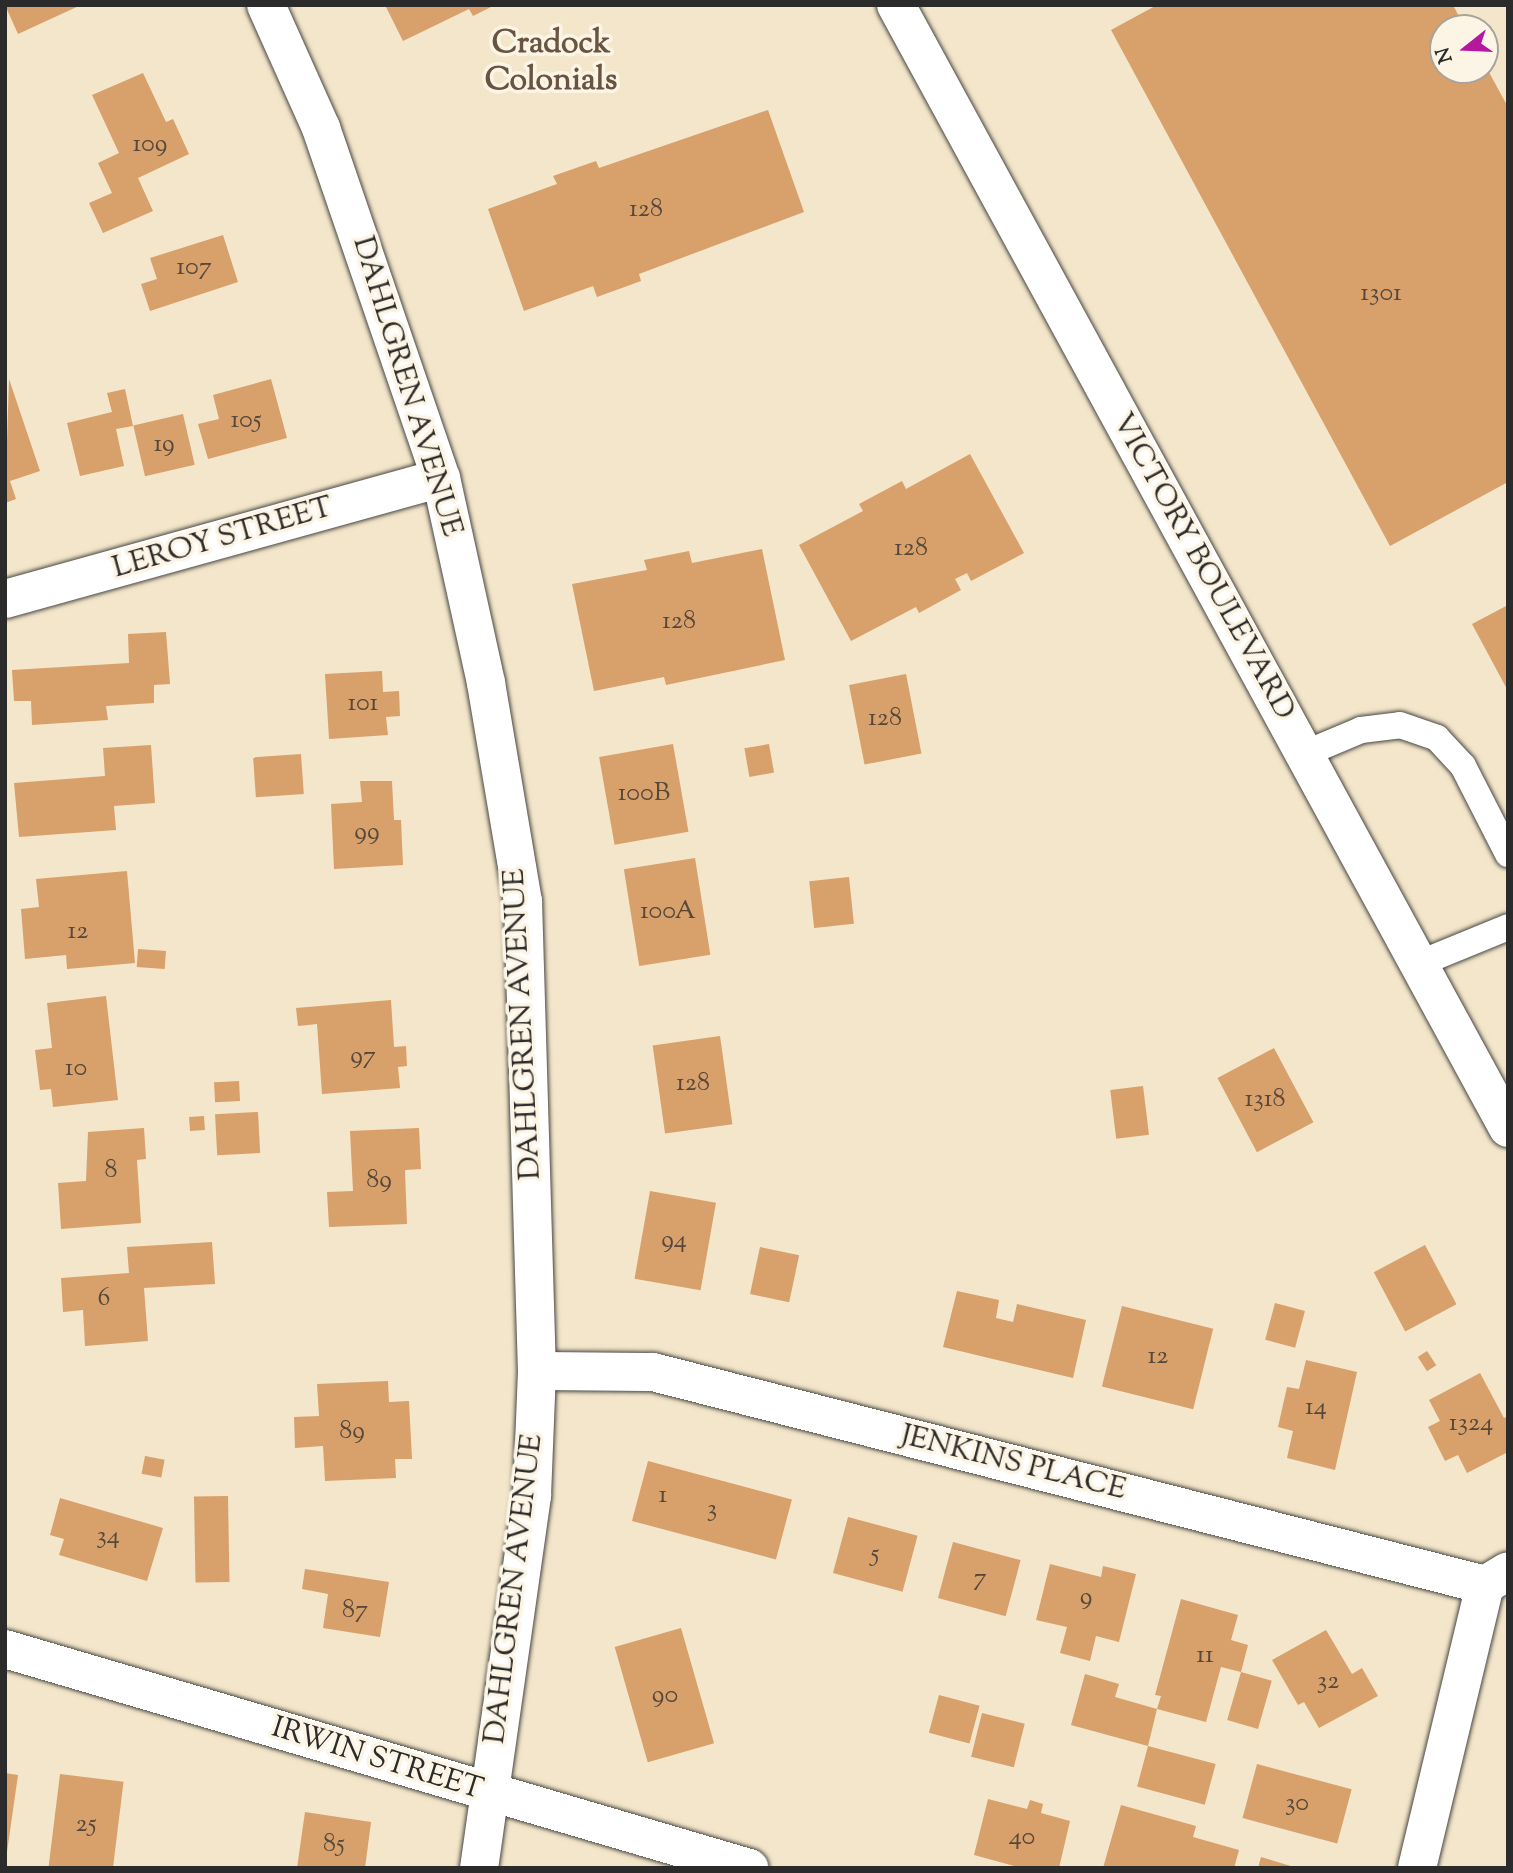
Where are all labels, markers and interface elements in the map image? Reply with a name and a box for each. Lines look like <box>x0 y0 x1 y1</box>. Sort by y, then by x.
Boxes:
north arrow <box>1429 14 1499 84</box>
district label: Cradock Colonials <box>485 26 617 101</box>
text: N <box>1430 44 1461 66</box>
house number: 109 <box>133 129 167 161</box>
house number: 128 <box>629 194 663 226</box>
street label: DAHLGREN AVENUE <box>343 233 469 541</box>
house number: 107 <box>176 252 212 284</box>
house number: 1301 <box>1360 278 1402 310</box>
house number: 105 <box>230 405 262 437</box>
street label: VICTORY BOULEVARD <box>1103 407 1301 727</box>
house number: 19 <box>153 429 175 461</box>
street label: LEROY STREET <box>109 490 337 588</box>
house number: 128 <box>894 533 928 565</box>
house number: 128 <box>662 606 696 638</box>
house number: 101 <box>348 688 378 720</box>
house number: 128 <box>868 703 902 735</box>
house number: 100B <box>618 778 670 810</box>
house number: 99 <box>354 817 380 849</box>
street label: DAHLGREN AVENUE <box>498 867 550 1181</box>
house number: 100A <box>640 896 696 928</box>
house number: 12 <box>67 916 89 948</box>
house number: 97 <box>350 1041 376 1073</box>
house number: 10 <box>65 1053 87 1085</box>
house number: 128 <box>676 1068 710 1100</box>
house number: 1318 <box>1244 1084 1286 1116</box>
house number: 8 <box>105 1155 117 1187</box>
house number: 89 <box>366 1165 392 1197</box>
house number: 94 <box>661 1225 687 1257</box>
house number: 6 <box>98 1283 110 1315</box>
house number: 12 <box>1147 1341 1169 1373</box>
house number: 14 <box>1305 1392 1327 1424</box>
house number: 1324 <box>1449 1408 1493 1440</box>
house number: 89 <box>339 1416 365 1448</box>
street label: JENKINS PLACE <box>897 1419 1129 1509</box>
street label: DAHLGREN AVENUE <box>478 1432 552 1746</box>
house number: 1 <box>659 1480 667 1512</box>
house number: 3 <box>707 1494 717 1526</box>
house number: 34 <box>96 1521 120 1553</box>
house number: 5 <box>871 1539 879 1571</box>
house number: 7 <box>973 1563 987 1595</box>
house number: 9 <box>1080 1582 1092 1614</box>
house number: 87 <box>342 1595 368 1627</box>
house number: 11 <box>1196 1640 1214 1672</box>
house number: 32 <box>1317 1666 1339 1698</box>
house number: 90 <box>652 1680 678 1712</box>
street label: IRWIN STREET <box>267 1711 487 1809</box>
house number: 30 <box>1285 1788 1309 1820</box>
house number: 25 <box>75 1809 97 1841</box>
house number: 40 <box>1009 1822 1035 1854</box>
house number: 85 <box>323 1829 345 1861</box>

